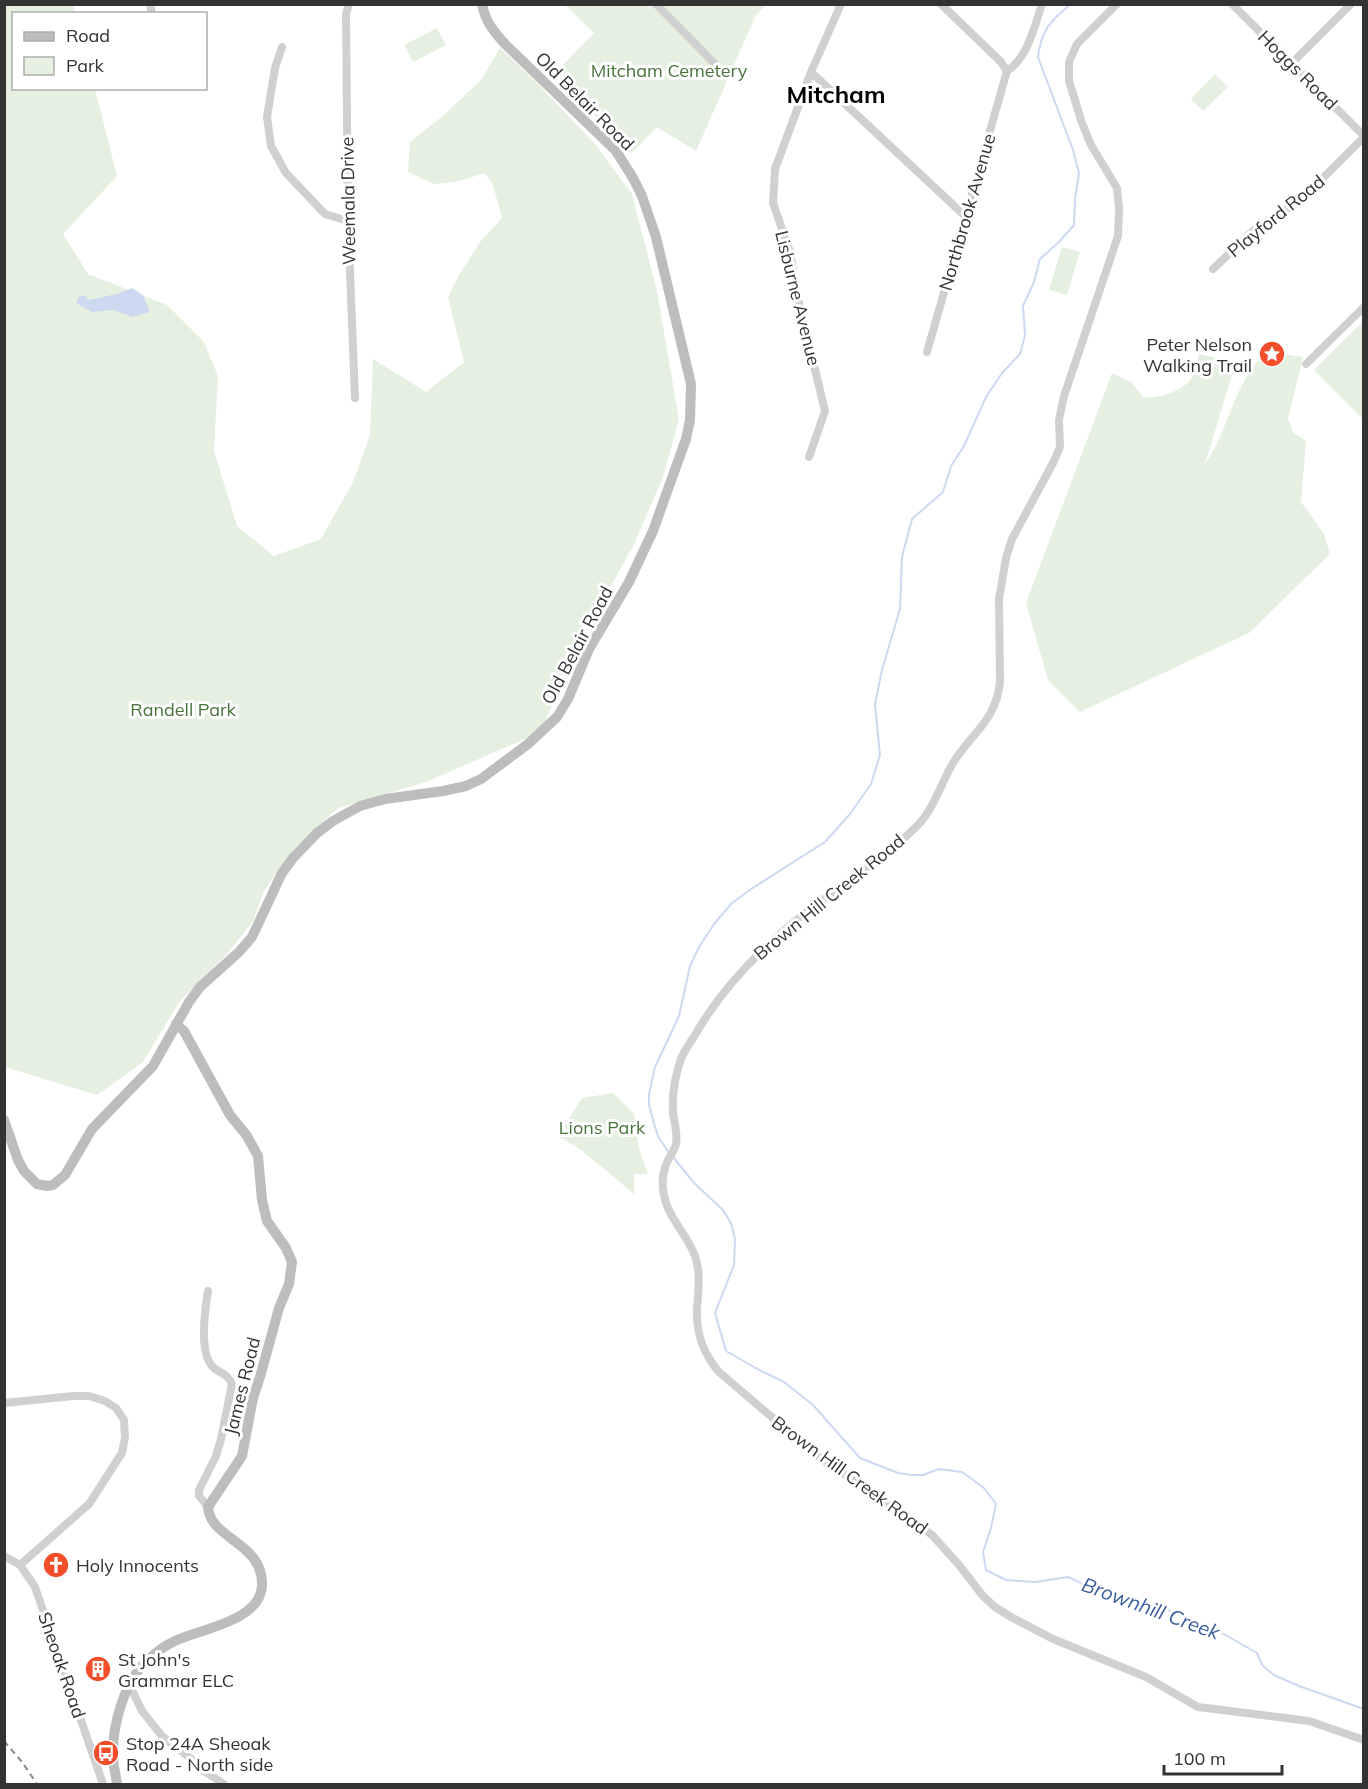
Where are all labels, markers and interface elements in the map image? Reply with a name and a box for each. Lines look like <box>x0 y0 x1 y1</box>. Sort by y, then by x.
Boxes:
legend <box>12 12 207 90</box>
text: Road <box>66 24 110 47</box>
street label: Hoggs Road <box>1253 25 1343 115</box>
street label: Old Belair Road <box>531 47 639 155</box>
text: Park <box>66 54 105 77</box>
park label: Mitcham Cemetery <box>591 59 748 82</box>
district label: Mitcham <box>786 79 886 109</box>
street label: Northbrook Avenue <box>934 131 1000 293</box>
street label: Weemala Drive <box>335 137 361 265</box>
street label: Playford Road <box>1223 170 1329 262</box>
street label: Lisburne Avenue <box>770 228 826 368</box>
place label: Peter Nelson Walking Trail <box>1143 333 1252 377</box>
place icon: Peter Nelson Walking Trail <box>1257 339 1287 369</box>
street label: Old Belair Road <box>536 582 618 708</box>
park label: Randell Park <box>130 698 236 721</box>
street label: Brown Hill Creek Road <box>749 829 909 965</box>
park label: Lions Park <box>559 1116 646 1139</box>
street label: James Road <box>219 1335 265 1437</box>
street label: Brown Hill Creek Road <box>767 1411 933 1539</box>
church icon: Holy Innocents <box>41 1550 71 1580</box>
place label: Holy Innocents <box>76 1554 199 1577</box>
water label: Brownhill Creek <box>1079 1571 1224 1645</box>
street label: Sheoak Road <box>33 1609 91 1721</box>
place label: St John's Grammar ELC <box>118 1648 234 1692</box>
building icon: St John's Grammar ELC <box>83 1654 113 1684</box>
place label: Stop 24A Sheoak Road - North side <box>126 1732 273 1776</box>
bus stop icon: Stop 24A Sheoak Road - North side <box>91 1738 121 1768</box>
scale bar <box>1164 1738 1282 1776</box>
text: 100 m <box>1173 1747 1226 1770</box>

